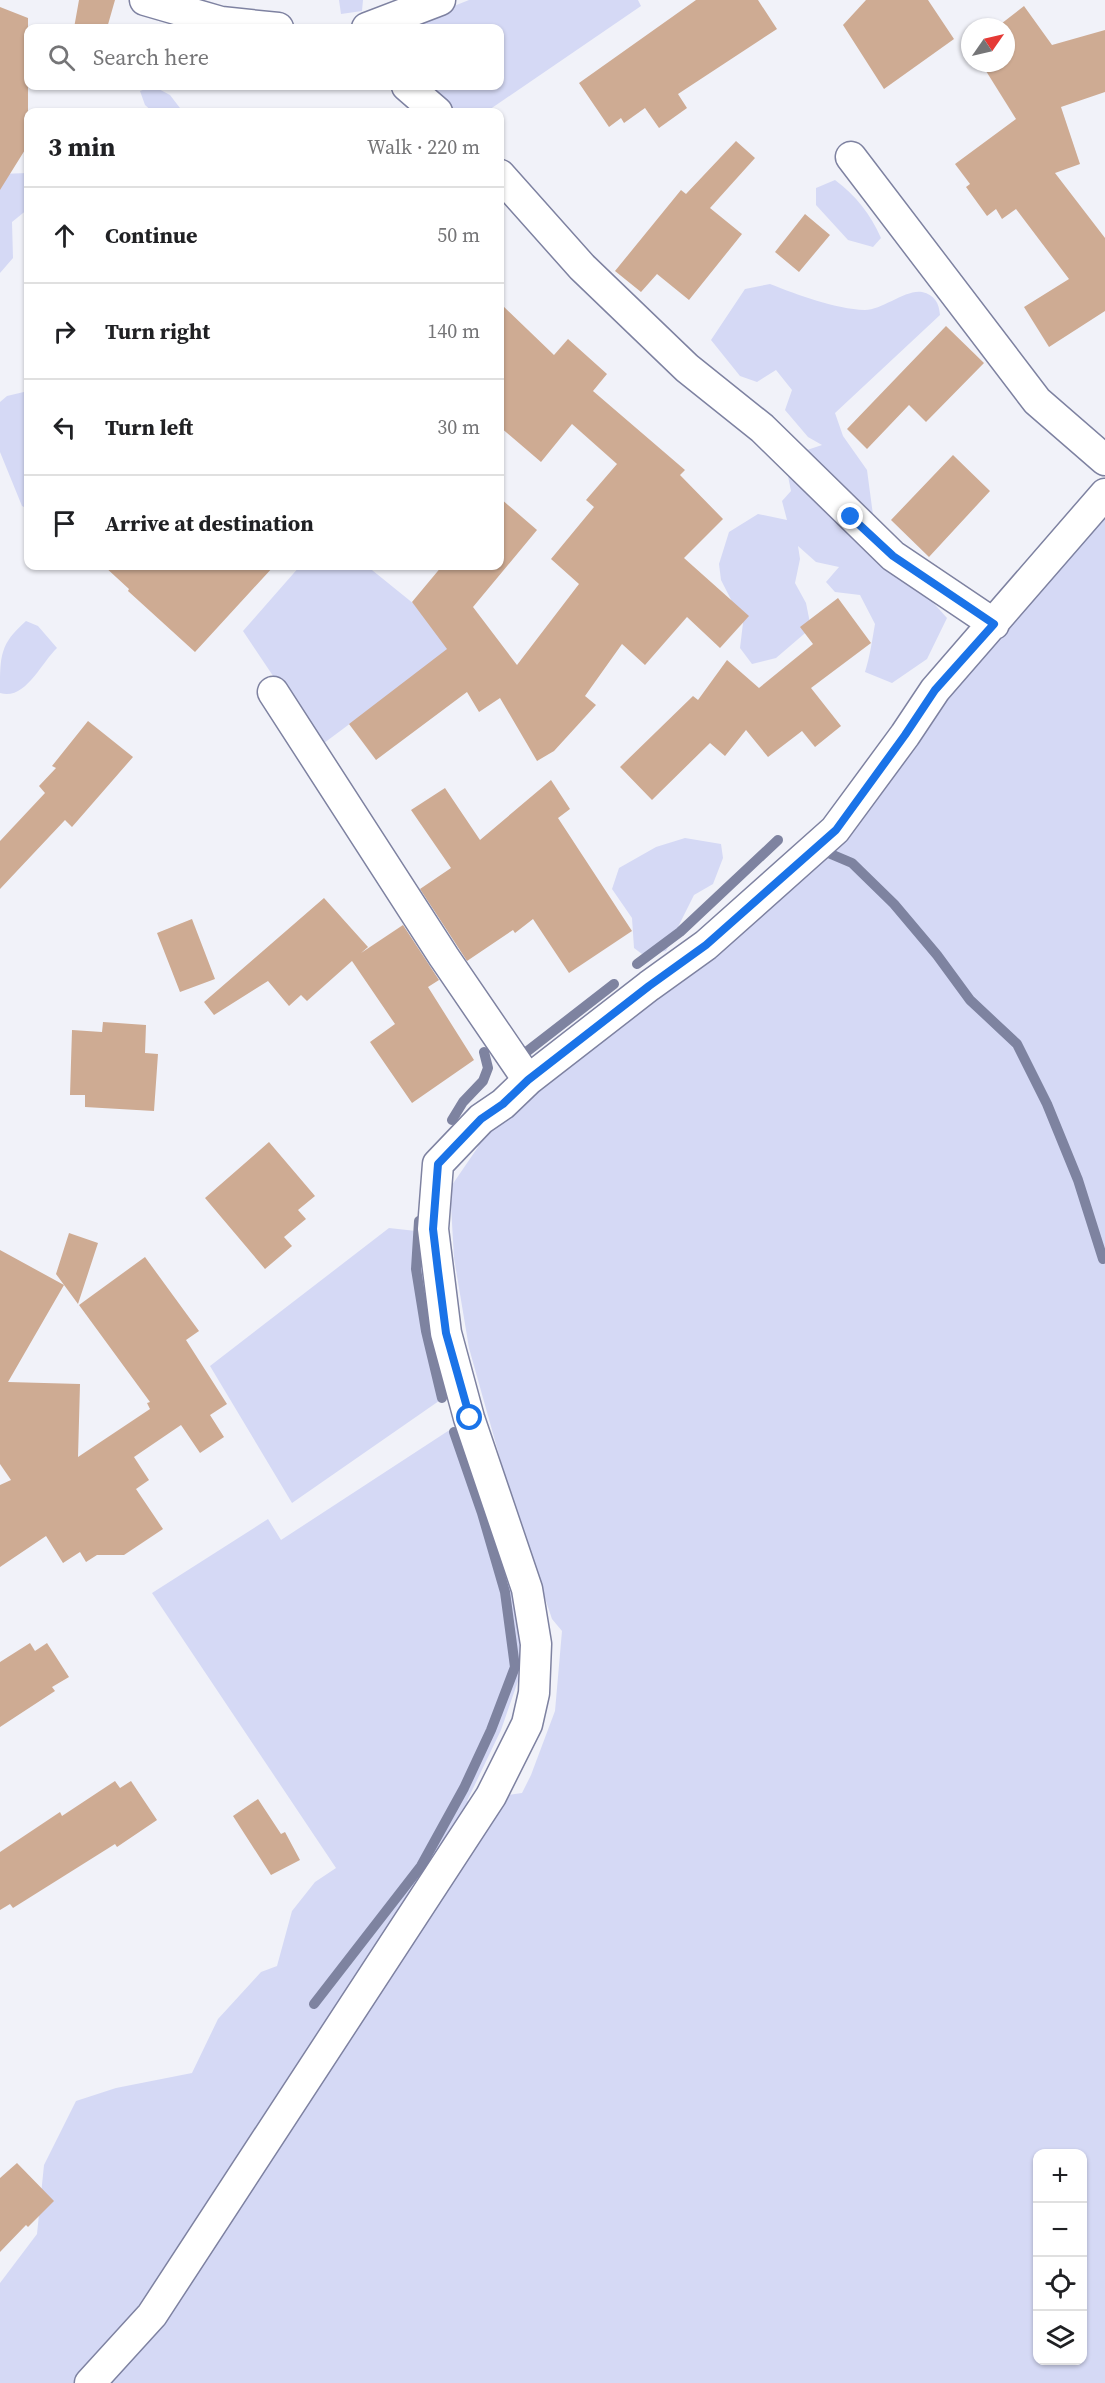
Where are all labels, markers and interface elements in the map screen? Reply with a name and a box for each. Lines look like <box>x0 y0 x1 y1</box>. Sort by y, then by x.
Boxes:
north arrow <box>961 18 1015 72</box>
search box <box>24 24 504 90</box>
icon: search <box>45 41 78 74</box>
text: Search here <box>93 42 209 72</box>
text: 3 min <box>48 129 115 165</box>
text: Walk · 220 m <box>367 133 480 161</box>
icon: ahead <box>48 219 81 252</box>
text: Continue <box>105 220 198 250</box>
text: 50 m <box>437 221 480 249</box>
icon: right <box>48 315 81 348</box>
text: Turn right <box>105 316 210 346</box>
text: 140 m <box>427 317 480 345</box>
icon: left <box>48 411 81 444</box>
text: Turn left <box>105 412 193 442</box>
text: 30 m <box>437 413 480 441</box>
route end <box>837 503 863 529</box>
icon: arrive <box>48 507 81 540</box>
text: Arrive at destination <box>105 508 314 538</box>
route start <box>456 1404 482 1430</box>
map controls <box>1033 2149 1087 2365</box>
button: + <box>1033 2149 1087 2203</box>
button: − <box>1033 2203 1087 2257</box>
button: locate <box>1033 2257 1087 2311</box>
button: layers <box>1033 2311 1087 2365</box>

